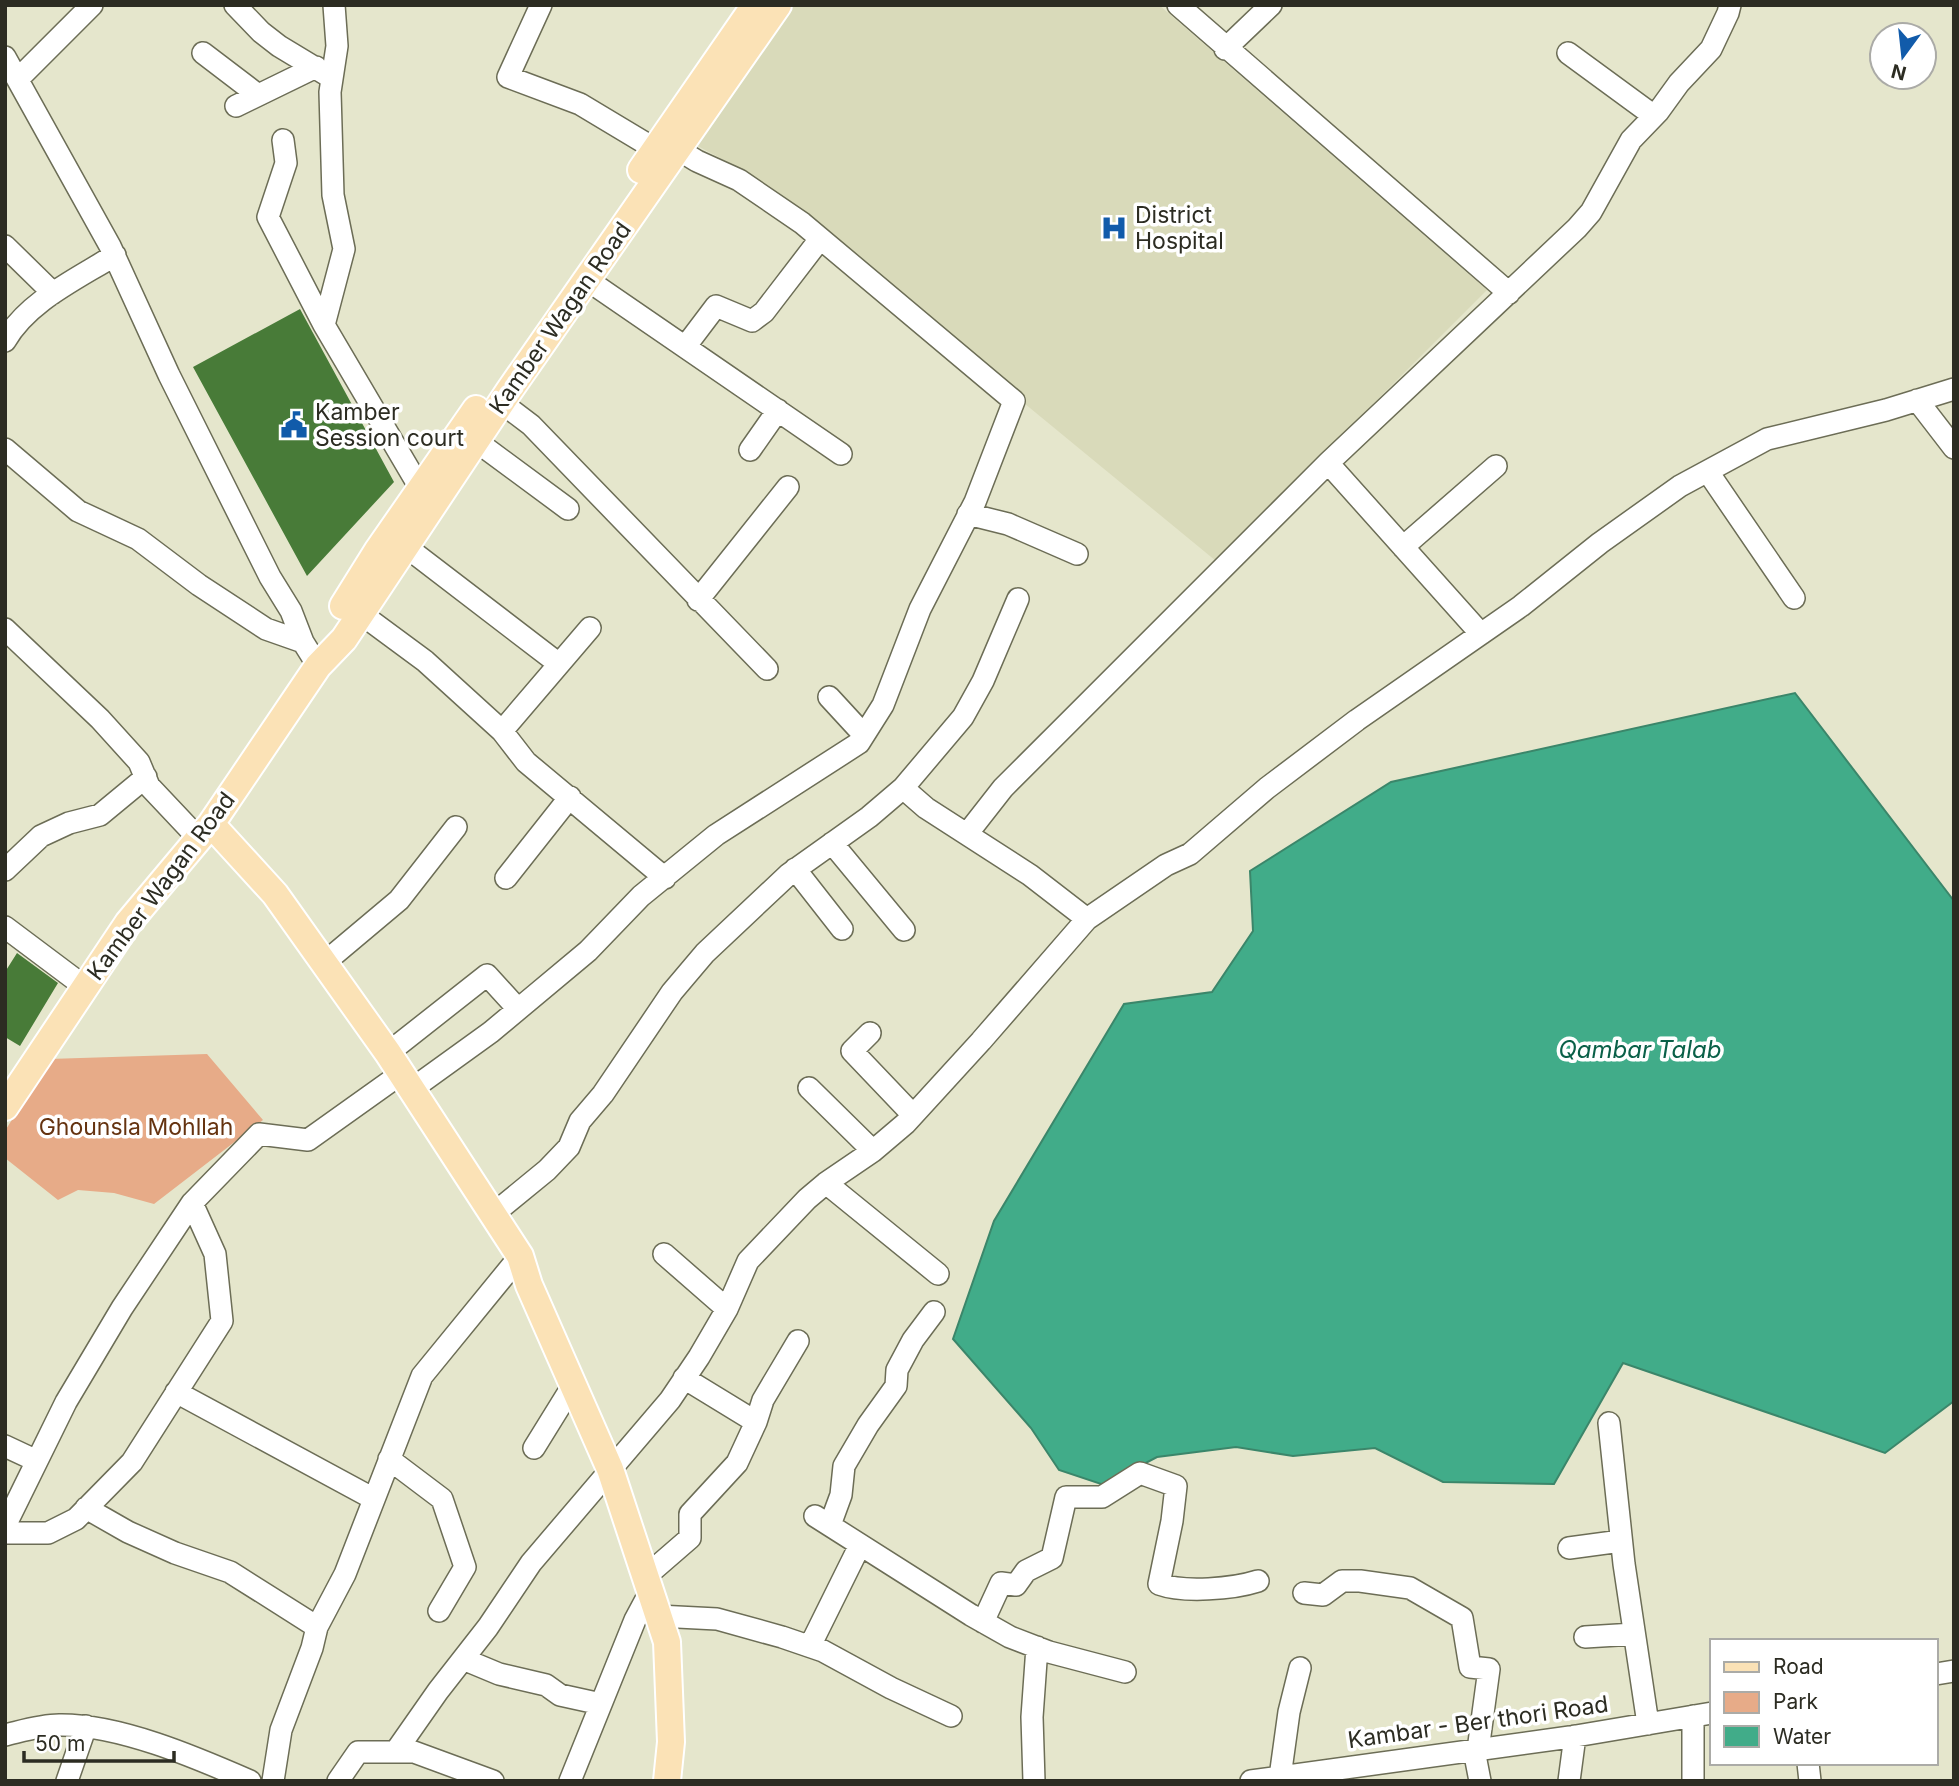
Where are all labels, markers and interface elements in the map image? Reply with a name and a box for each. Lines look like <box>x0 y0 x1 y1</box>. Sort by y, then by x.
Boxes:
north arrow <box>1868 21 1938 91</box>
text: N <box>1889 59 1909 85</box>
place label: District Hospital <box>1135 201 1224 255</box>
hospital icon: District Hospital <box>1099 213 1129 243</box>
street label: Kamber Wagan Road <box>483 217 637 419</box>
place label: Kamber Session court <box>315 398 464 452</box>
public building icon: Kamber Session court <box>279 410 309 440</box>
street label: Kamber Wagan Road <box>81 786 241 986</box>
water label: Qambar Talab <box>1559 1035 1721 1064</box>
park label: Ghounsla Mohllah <box>39 1113 233 1141</box>
legend <box>1710 1639 1938 1765</box>
text: Road <box>1773 1654 1824 1679</box>
text: Park <box>1773 1689 1818 1714</box>
street label: Kambar - Ber thori Road <box>1346 1690 1610 1754</box>
scale bar <box>24 1720 175 1764</box>
text: Water <box>1773 1724 1831 1749</box>
text: 50 m <box>35 1731 85 1756</box>

